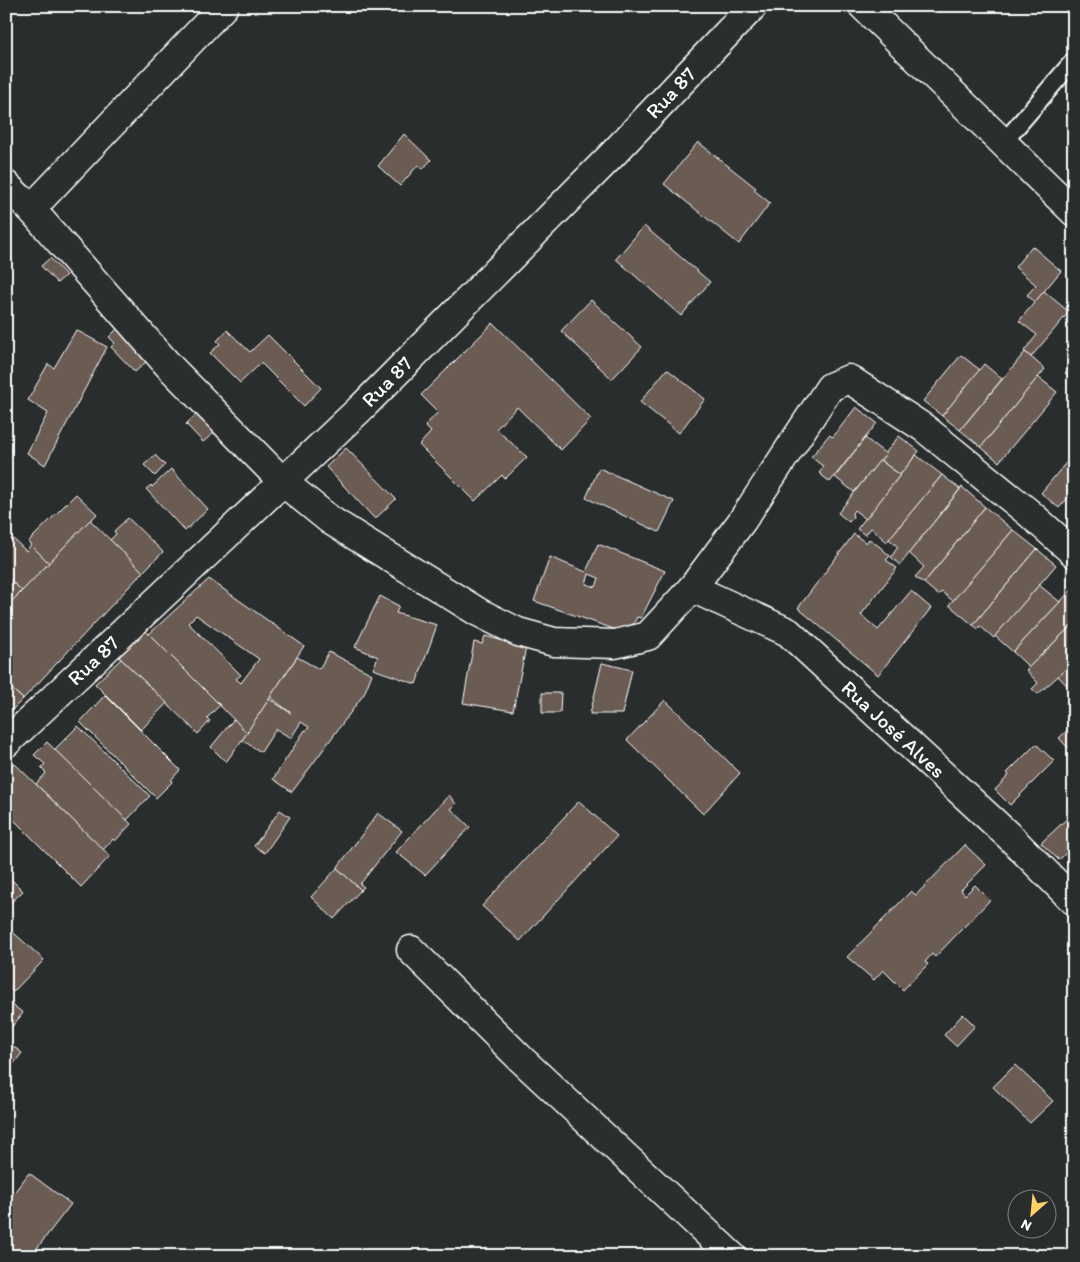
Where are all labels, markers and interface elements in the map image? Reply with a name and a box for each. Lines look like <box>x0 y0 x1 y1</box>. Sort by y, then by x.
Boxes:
street label: Rua 87 <box>640 62 701 123</box>
street label: Rua 87 <box>356 351 417 412</box>
street label: Rua 87 <box>62 630 124 690</box>
street label: Rua José Alves <box>837 675 951 783</box>
north arrow <box>1008 1190 1058 1240</box>
text: N <box>1018 1215 1034 1235</box>

